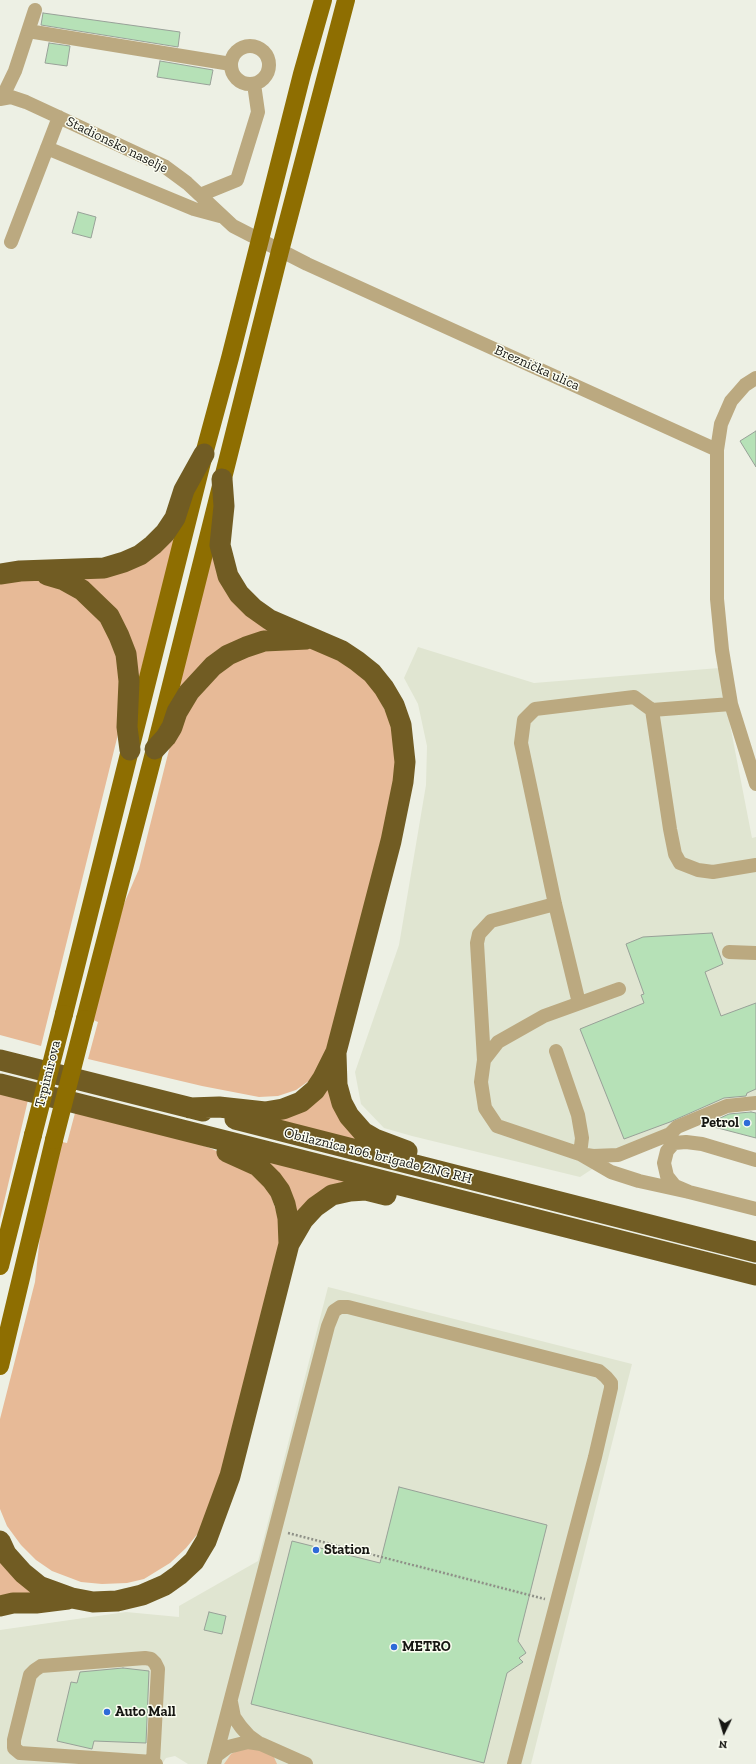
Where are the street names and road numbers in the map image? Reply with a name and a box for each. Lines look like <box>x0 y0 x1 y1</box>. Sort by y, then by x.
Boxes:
street label: Stadionsko naselje <box>63 113 171 177</box>
street label: Breznička ulica <box>492 342 582 394</box>
street label: Trpimirova <box>32 1039 64 1109</box>
street label: Obilaznica 106. brigade ZNG RH <box>282 1124 474 1188</box>

